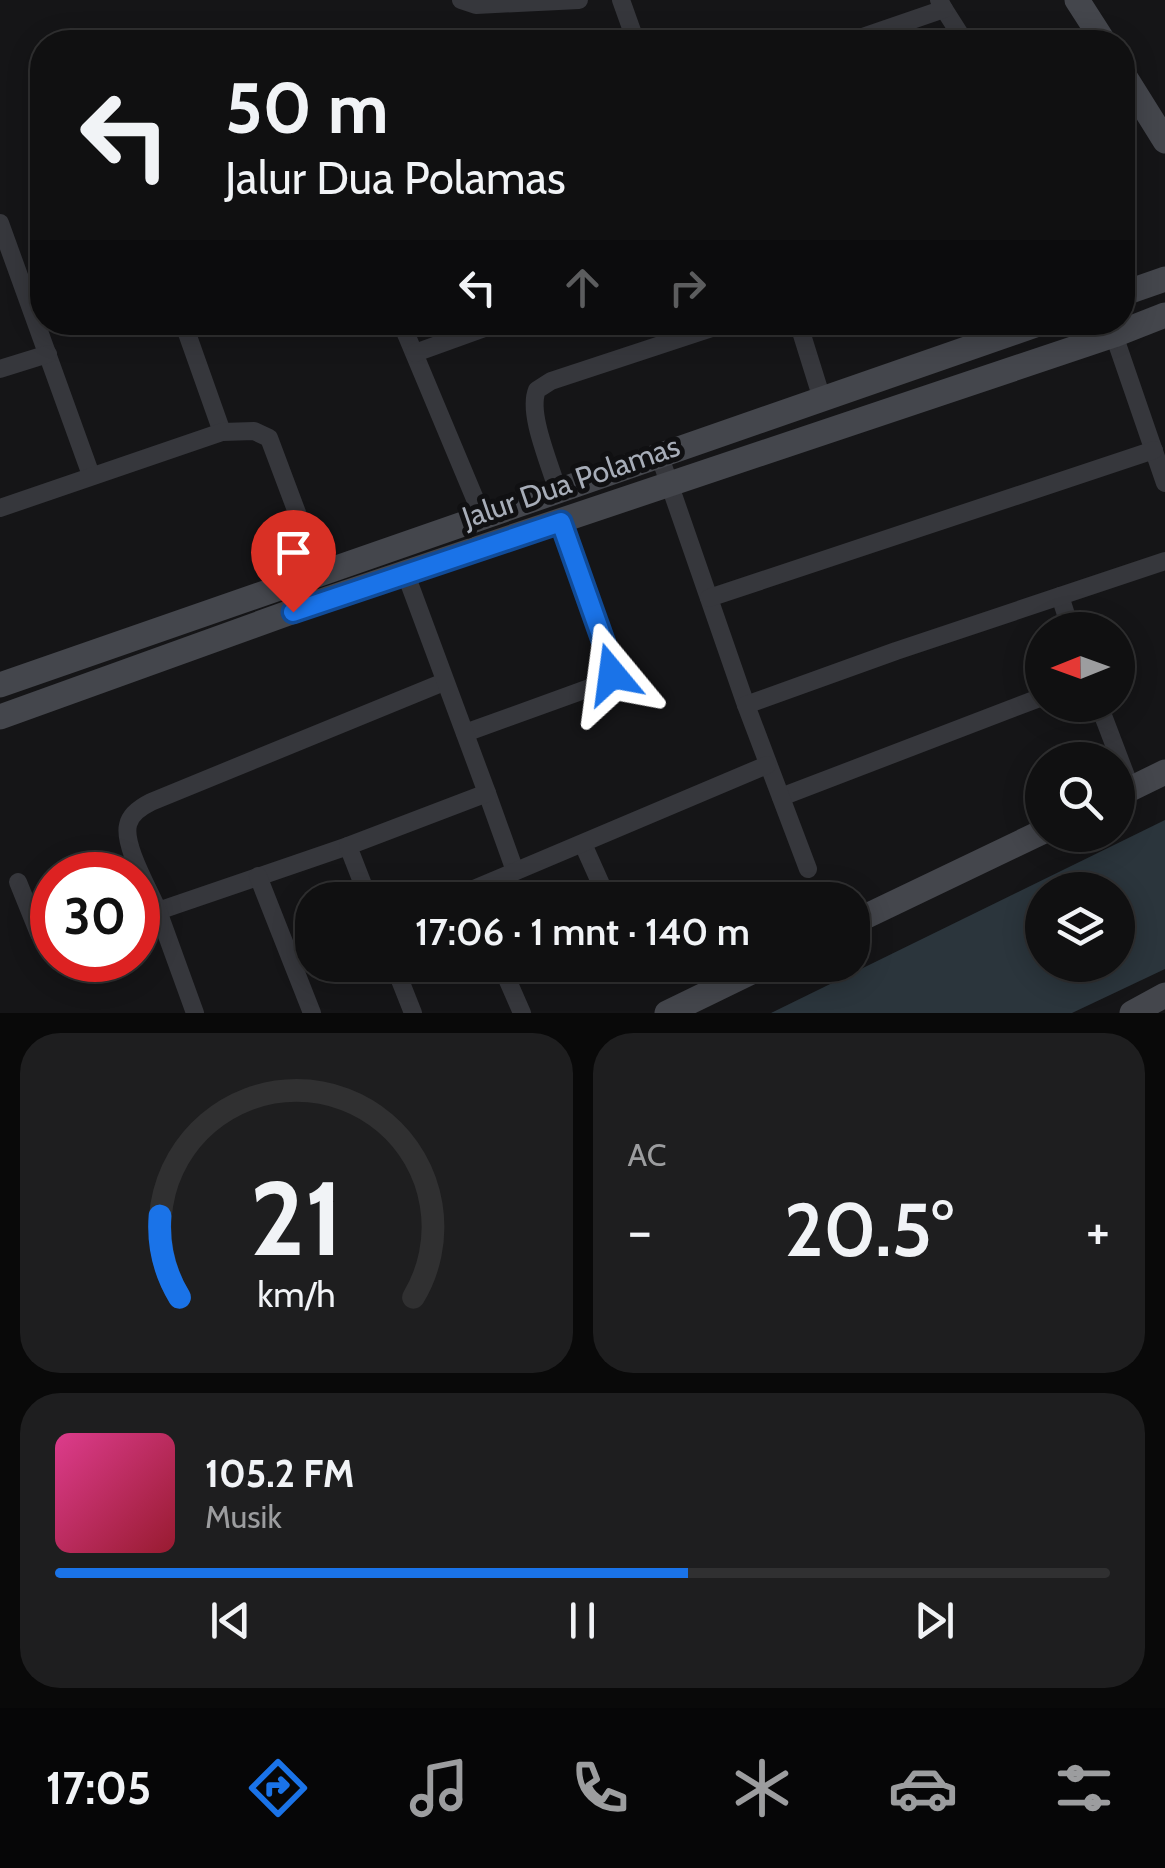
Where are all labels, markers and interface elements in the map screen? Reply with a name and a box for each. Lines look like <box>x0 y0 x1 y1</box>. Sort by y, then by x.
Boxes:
text: 50 m <box>225 65 389 151</box>
icon: left <box>60 70 190 200</box>
text: Jalur Dua Polamas <box>225 151 566 205</box>
icon: left <box>450 260 505 315</box>
icon: ahead <box>555 260 610 315</box>
icon: right <box>660 260 715 315</box>
street label: Jalur Dua Polamas <box>456 427 684 536</box>
pin <box>251 510 336 613</box>
icon: arrive <box>266 525 321 580</box>
north arrow <box>1025 612 1135 722</box>
map controls <box>1025 612 1135 982</box>
position arrow <box>560 622 664 726</box>
button: search <box>1025 742 1135 852</box>
speed limit sign: 30 <box>30 852 160 982</box>
button: layers <box>1025 872 1135 982</box>
text: 17:06 · 1 mnt · 140 m <box>415 908 750 955</box>
text: AC <box>628 1135 667 1174</box>
text: 21 <box>250 1155 343 1281</box>
text: 20.5° <box>784 1184 954 1275</box>
text: − <box>628 1197 652 1264</box>
text: + <box>1086 1197 1110 1264</box>
text: km/h <box>257 1273 335 1316</box>
text: 105.2 FM <box>205 1450 354 1497</box>
text: Musik <box>205 1497 282 1536</box>
icon: previous <box>203 1593 258 1648</box>
icon: pause <box>555 1593 610 1648</box>
icon: next <box>907 1593 962 1648</box>
icon: directions <box>243 1753 313 1823</box>
icon: music <box>404 1753 474 1823</box>
icon: phone <box>565 1753 635 1823</box>
icon: climate <box>727 1753 797 1823</box>
icon: car <box>888 1753 958 1823</box>
icon: filters <box>1049 1753 1119 1823</box>
text: 17:05 <box>46 1761 151 1815</box>

